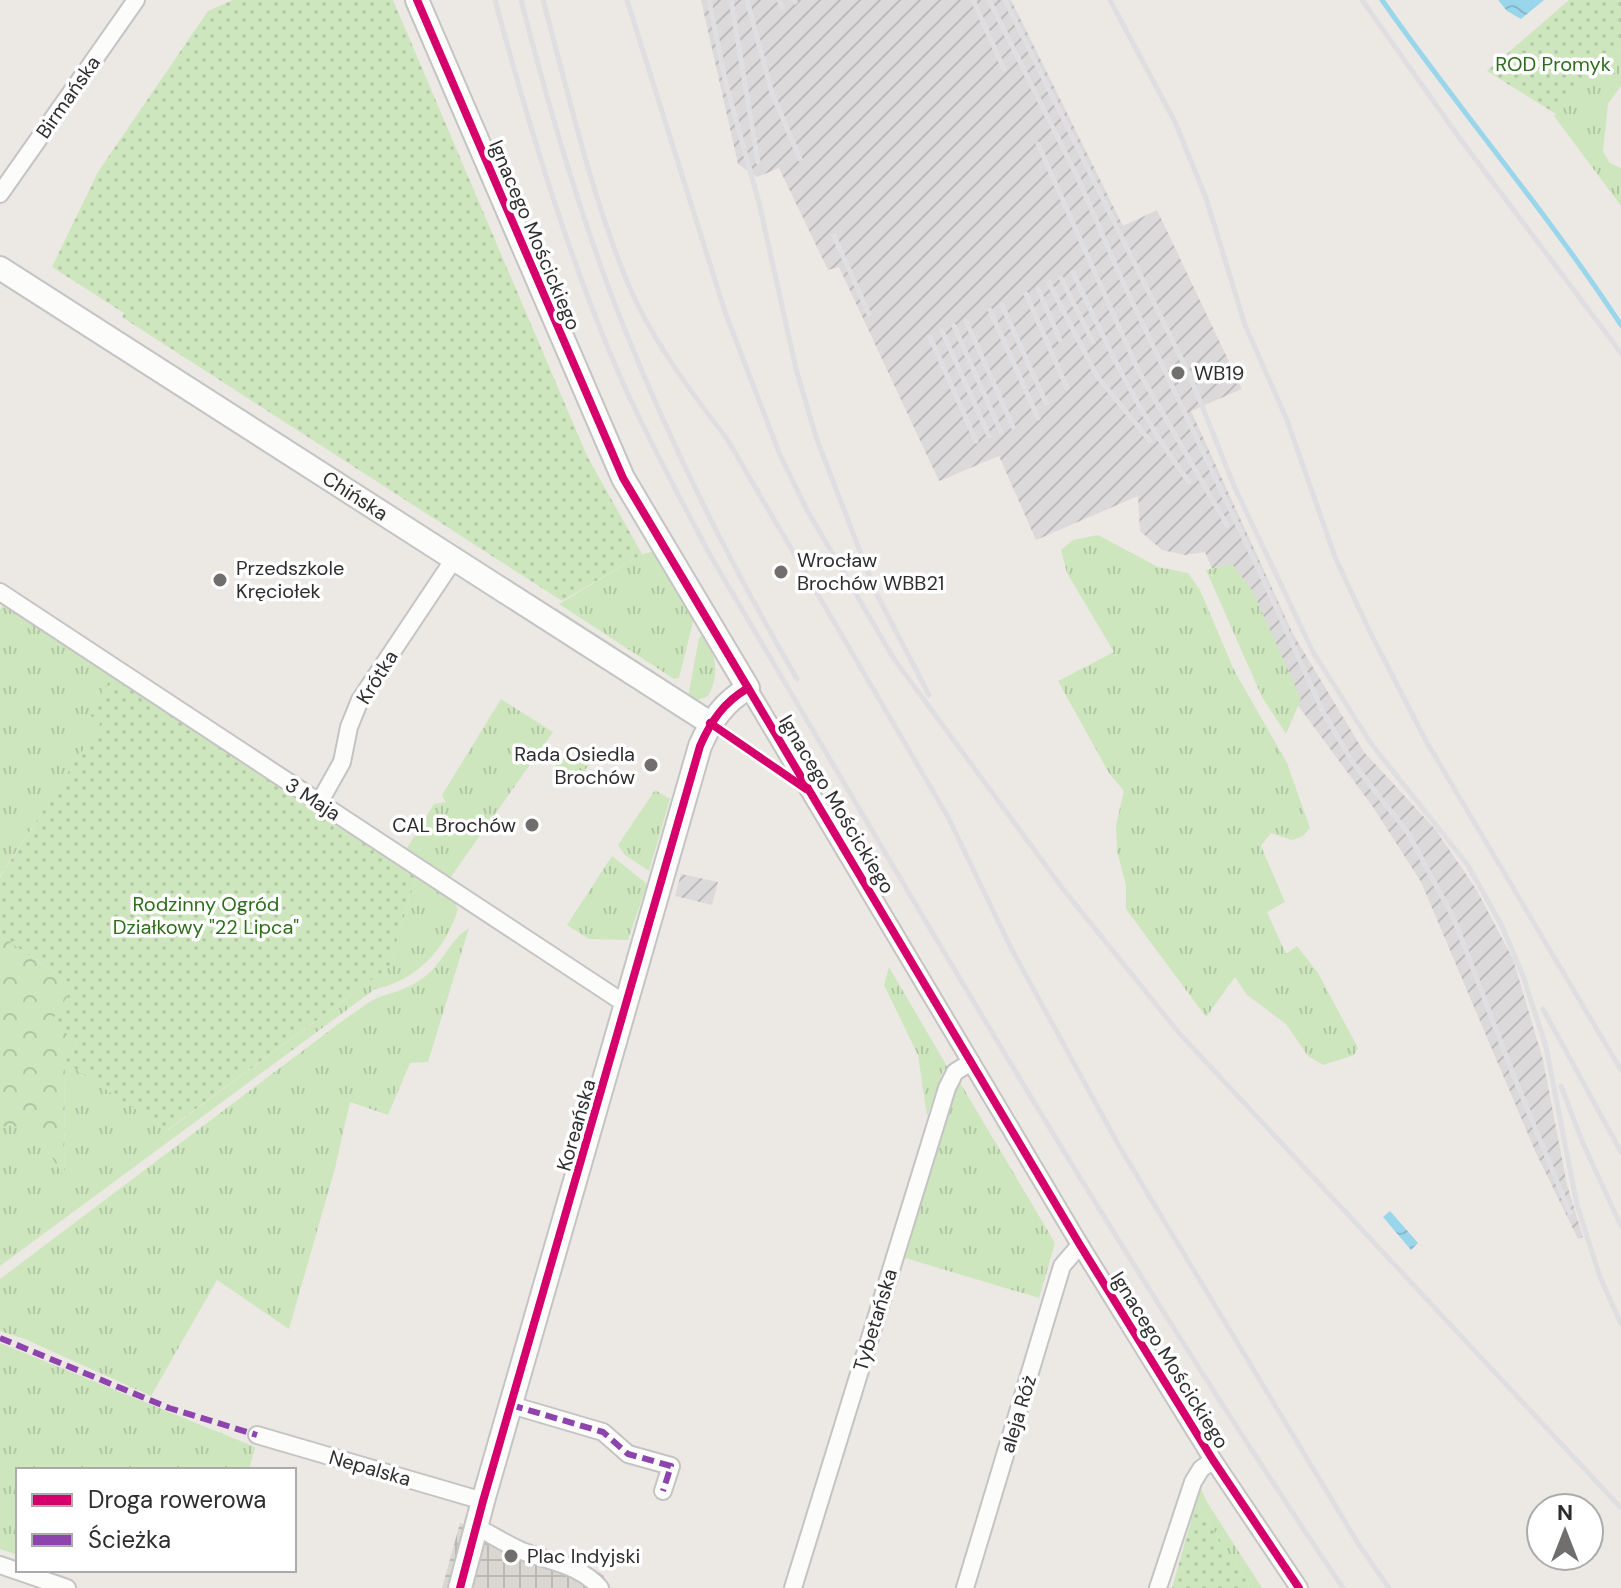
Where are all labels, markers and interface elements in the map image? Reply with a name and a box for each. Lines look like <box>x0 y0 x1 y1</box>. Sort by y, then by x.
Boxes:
street label: Birmańska <box>30 50 106 144</box>
park label: ROD Promyk <box>1495 51 1611 77</box>
street label: Ignacego Mościckiego <box>483 136 587 334</box>
place label: WB19 <box>1194 360 1244 386</box>
marker: WB19 <box>1169 364 1187 382</box>
street label: Chińska <box>318 465 393 526</box>
place label: Wrocław Brochów WBB21 <box>797 547 944 596</box>
place label: Przedszkole Kręciołek <box>236 555 344 604</box>
marker: Wrocław Brochów WBB21 <box>772 563 790 581</box>
marker: Przedszkole Kręciołek <box>211 571 229 589</box>
street label: Krótka <box>350 645 404 709</box>
street label: Ignacego Mościckiego <box>773 710 901 898</box>
place label: Rada Osiedla Brochów <box>514 741 635 790</box>
marker: Rada Osiedla Brochów <box>642 756 660 774</box>
street label: 3 Maja <box>281 772 345 826</box>
place label: CAL Brochów <box>392 812 516 838</box>
marker: CAL Brochów <box>523 816 541 834</box>
park label: Rodzinny Ogród Działkowy "22 Lipca" <box>113 891 299 940</box>
street label: Koreańska <box>550 1076 602 1174</box>
street label: Tybetańska <box>847 1266 903 1374</box>
street label: Ignacego Mościckiego <box>1105 1267 1235 1453</box>
street label: aleja Róż <box>994 1372 1042 1456</box>
street label: Nepalska <box>326 1444 414 1492</box>
legend <box>16 1468 296 1572</box>
text: Droga rowerowa <box>88 1484 266 1515</box>
north arrow <box>1525 1492 1605 1572</box>
text: N <box>1557 1498 1573 1527</box>
text: Ścieżka <box>88 1524 171 1555</box>
place label: Plac Indyjski <box>527 1543 640 1569</box>
marker: Plac Indyjski <box>502 1547 520 1565</box>

